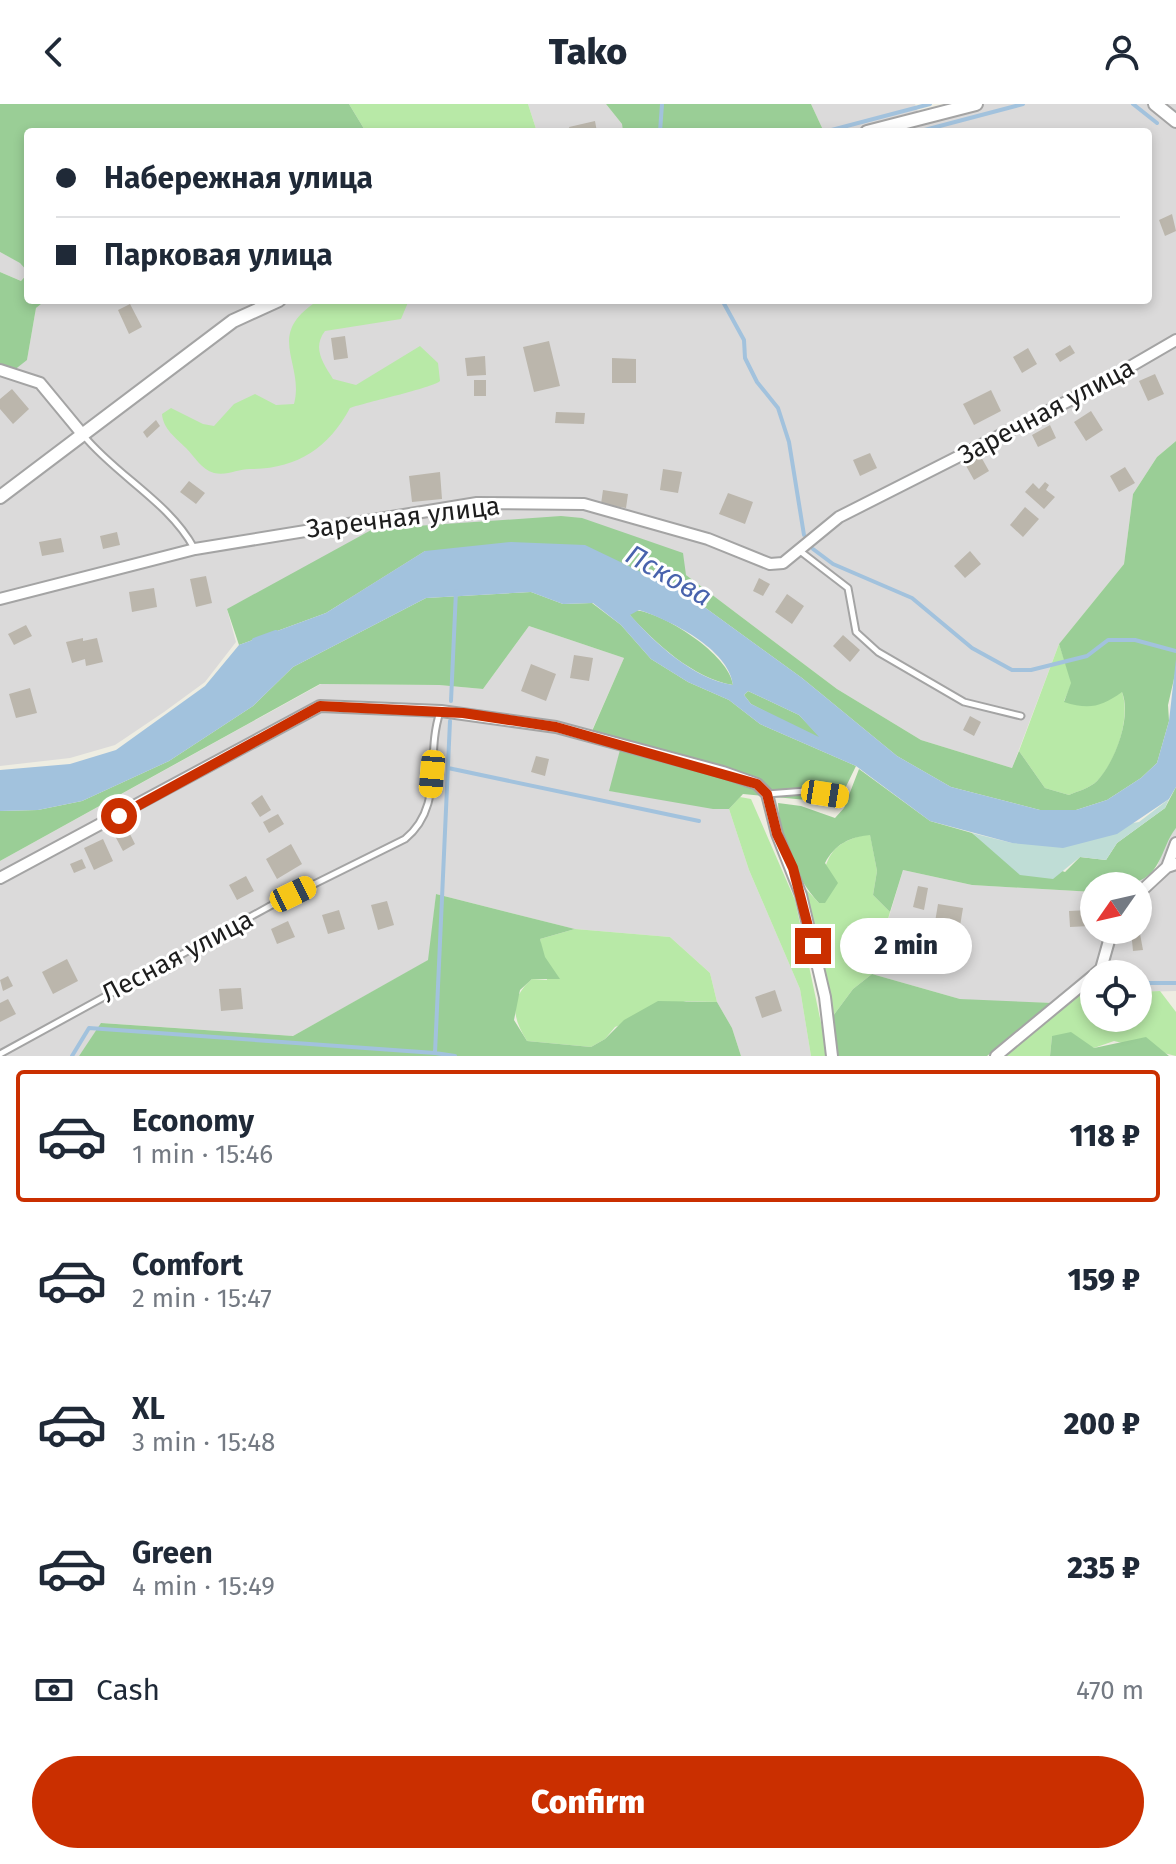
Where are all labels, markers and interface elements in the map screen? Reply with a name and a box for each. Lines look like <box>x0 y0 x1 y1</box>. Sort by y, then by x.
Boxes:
icon: back <box>32 30 76 74</box>
text: Tako <box>549 30 627 74</box>
icon: person <box>1100 30 1144 74</box>
text: Набережная улица <box>104 160 373 196</box>
text: Парковая улица <box>104 237 333 273</box>
street label: Заречная улица <box>953 352 1140 471</box>
street label: Заречная улица <box>304 490 502 545</box>
water label: Пскова <box>620 538 718 613</box>
car <box>418 749 446 799</box>
car <box>799 778 851 810</box>
route start <box>101 798 137 834</box>
north arrow <box>1080 872 1152 944</box>
map controls <box>1080 872 1152 1032</box>
car <box>266 873 320 915</box>
street label: Лесная улица <box>96 904 258 1009</box>
callout: 2 min <box>841 918 973 974</box>
route end <box>795 928 831 964</box>
text: 2 min <box>874 930 938 961</box>
button: locate <box>1080 960 1152 1032</box>
icon: car <box>36 1100 108 1172</box>
text: Economy <box>132 1103 254 1139</box>
text: 118 ₽ <box>1069 1118 1140 1154</box>
text: 1 min · 15:46 <box>132 1139 273 1170</box>
icon: car <box>36 1244 108 1316</box>
text: Comfort <box>132 1247 243 1283</box>
text: 159 ₽ <box>1068 1262 1140 1298</box>
text: 2 min · 15:47 <box>132 1283 272 1314</box>
icon: car <box>36 1388 108 1460</box>
text: XL <box>132 1391 165 1427</box>
text: 200 ₽ <box>1064 1406 1140 1442</box>
text: 3 min · 15:48 <box>132 1427 275 1458</box>
icon: car <box>36 1532 108 1604</box>
text: Green <box>132 1535 213 1571</box>
text: 235 ₽ <box>1067 1550 1140 1586</box>
text: 4 min · 15:49 <box>132 1571 275 1602</box>
icon: cash <box>32 1668 76 1712</box>
text: Cash <box>96 1672 160 1708</box>
text: 470 m <box>1076 1675 1144 1706</box>
button: Confirm <box>32 1756 1144 1848</box>

